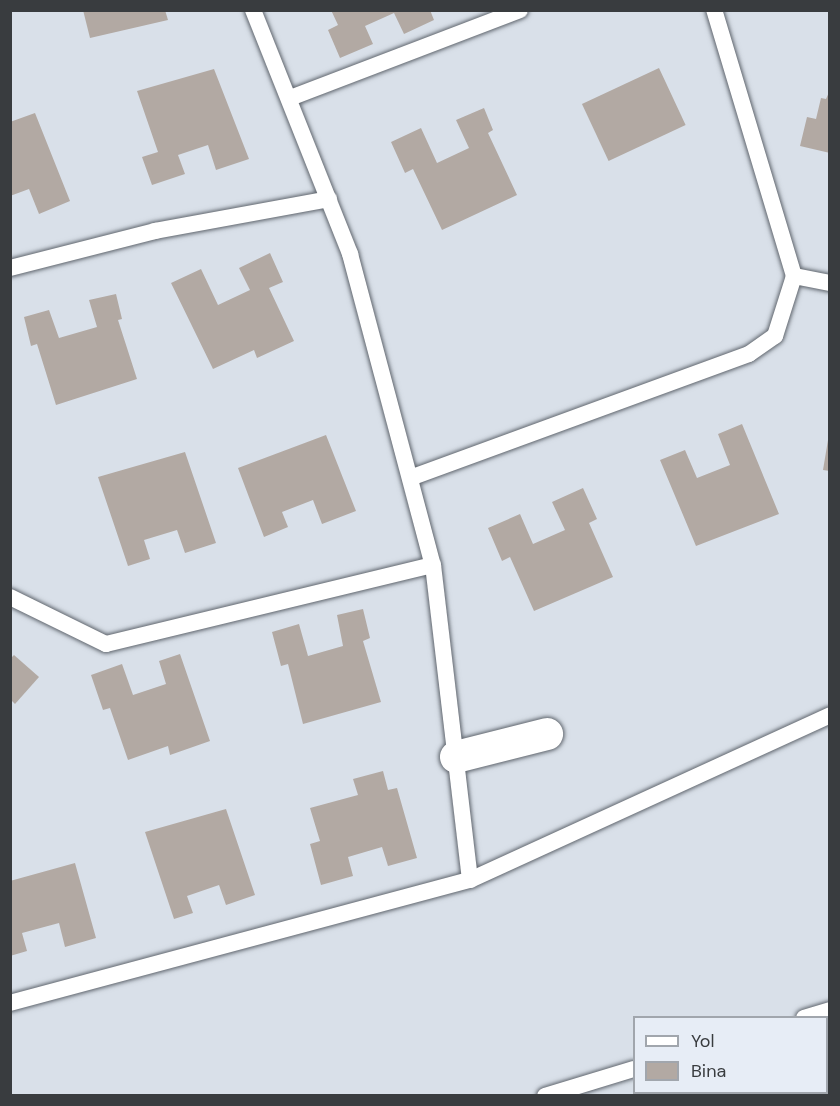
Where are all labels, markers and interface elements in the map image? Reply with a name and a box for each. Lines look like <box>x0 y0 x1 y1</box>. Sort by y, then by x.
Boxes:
legend <box>633 1016 828 1094</box>
text: Yol <box>691 1029 715 1053</box>
text: Bina <box>691 1059 726 1083</box>

